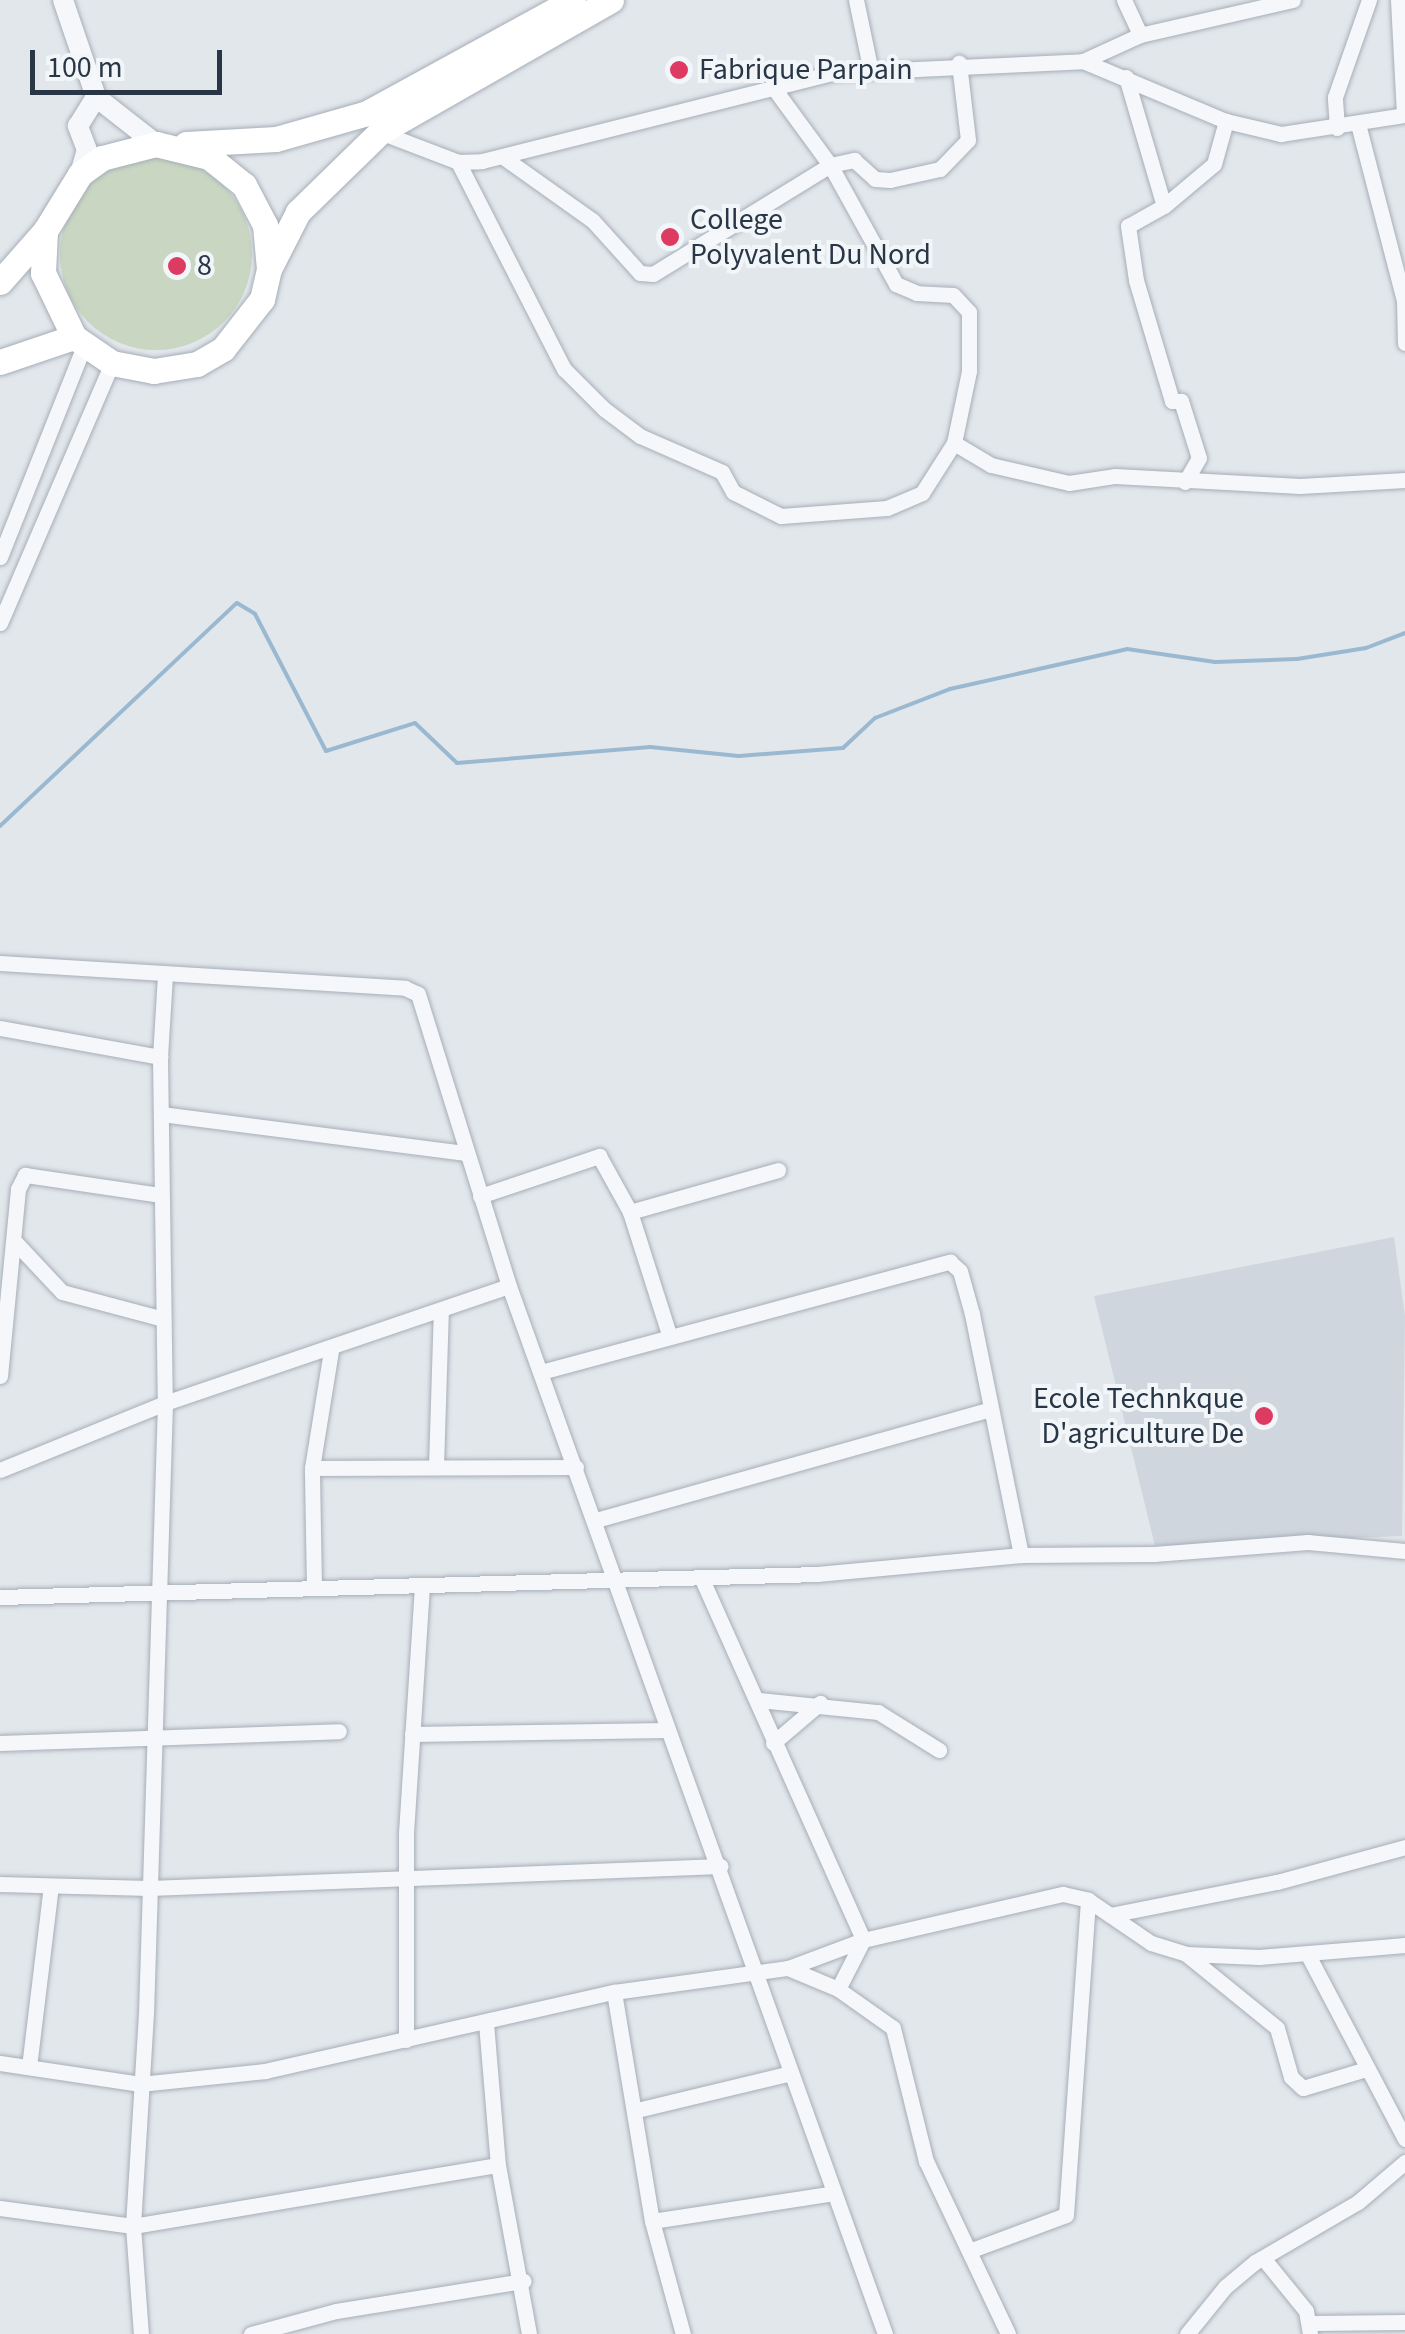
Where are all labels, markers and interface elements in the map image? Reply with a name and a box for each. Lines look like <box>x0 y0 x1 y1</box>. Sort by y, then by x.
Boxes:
scale bar <box>35 30 228 92</box>
text: 100 m <box>47 46 123 89</box>
place label: Fabrique Parpain <box>699 52 913 88</box>
marker: Fabrique Parpain <box>668 59 690 81</box>
place label: College Polyvalent Du Nord <box>690 202 931 272</box>
marker: College Polyvalent Du Nord <box>659 226 681 248</box>
place label: 8 <box>197 248 212 284</box>
marker: 8 <box>166 255 188 277</box>
place label: Ecole Technkque D'agriculture De <box>1033 1381 1244 1452</box>
marker: Ecole Technkque D'agriculture De <box>1253 1405 1275 1427</box>

